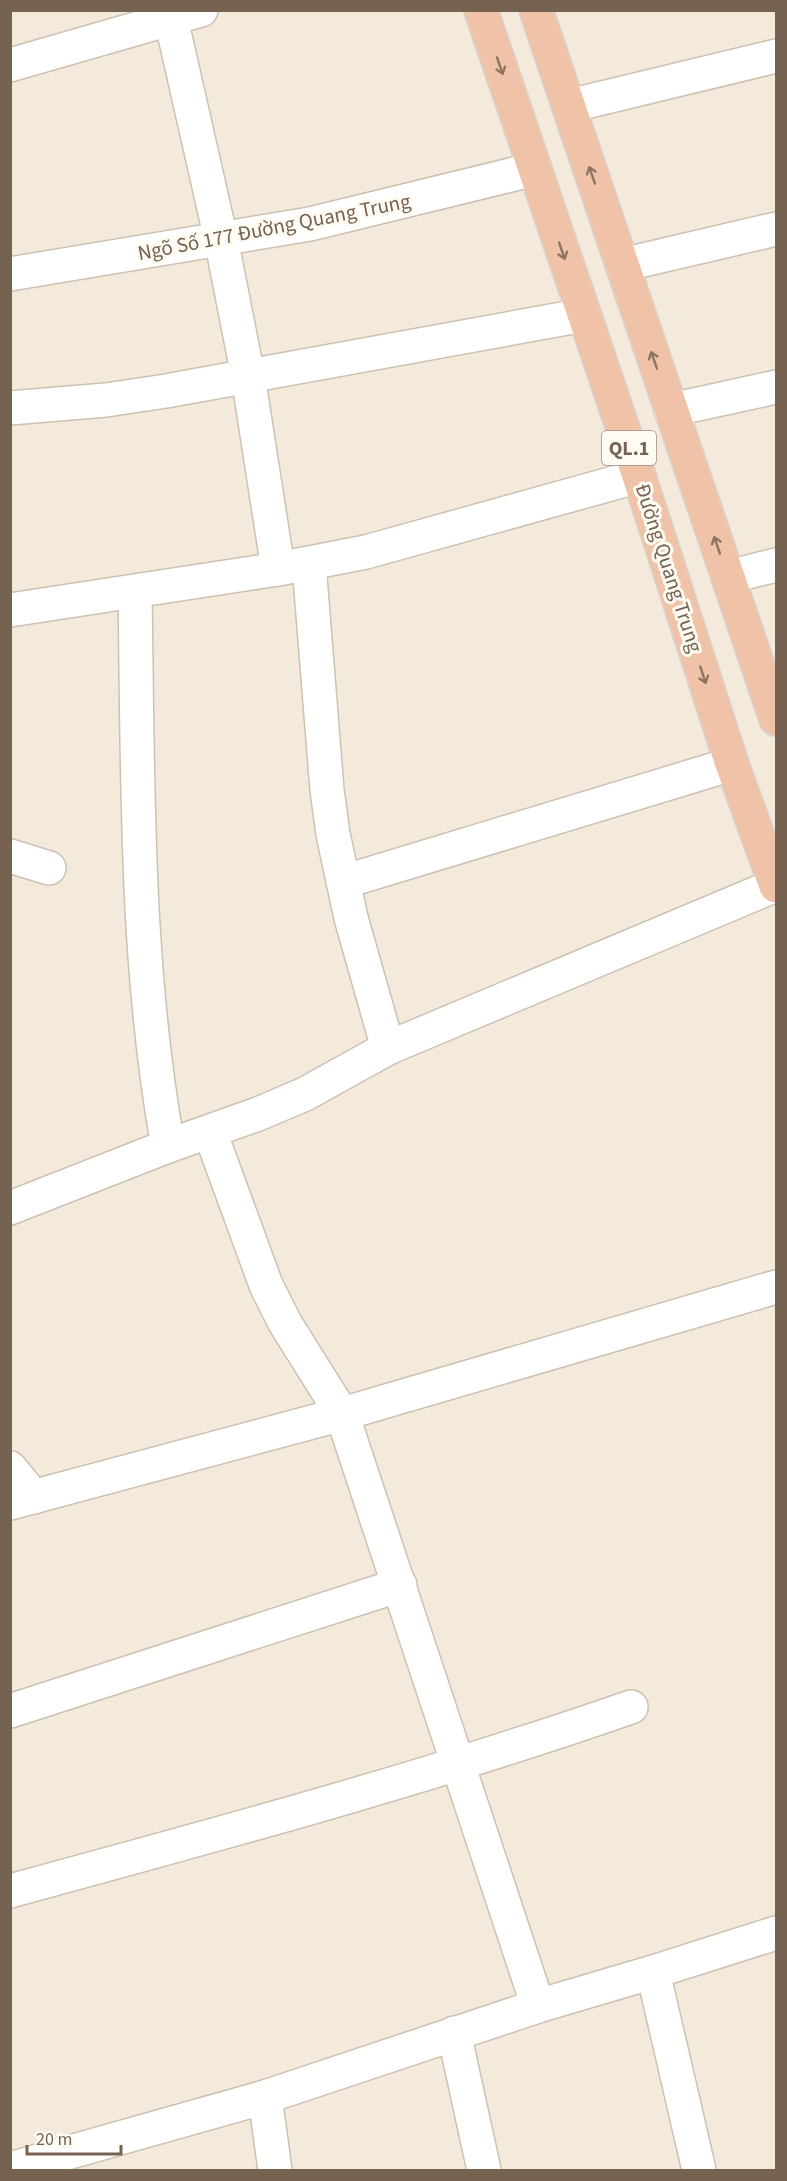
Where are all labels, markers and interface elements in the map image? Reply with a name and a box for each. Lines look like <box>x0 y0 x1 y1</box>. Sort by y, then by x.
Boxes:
one-way arrow <box>495 56 506 75</box>
one-way arrow <box>585 166 596 185</box>
street label: Ngõ Số 177 Đường Quang Trung <box>135 186 413 268</box>
one-way arrow <box>558 241 569 259</box>
one-way arrow <box>648 351 659 370</box>
road number: QL.1 <box>602 431 656 465</box>
street label: Đường Quang Trung <box>628 480 711 657</box>
one-way arrow <box>711 535 722 554</box>
one-way arrow <box>699 665 710 684</box>
scale bar <box>27 2118 122 2156</box>
text: 20 m <box>36 2127 72 2152</box>

